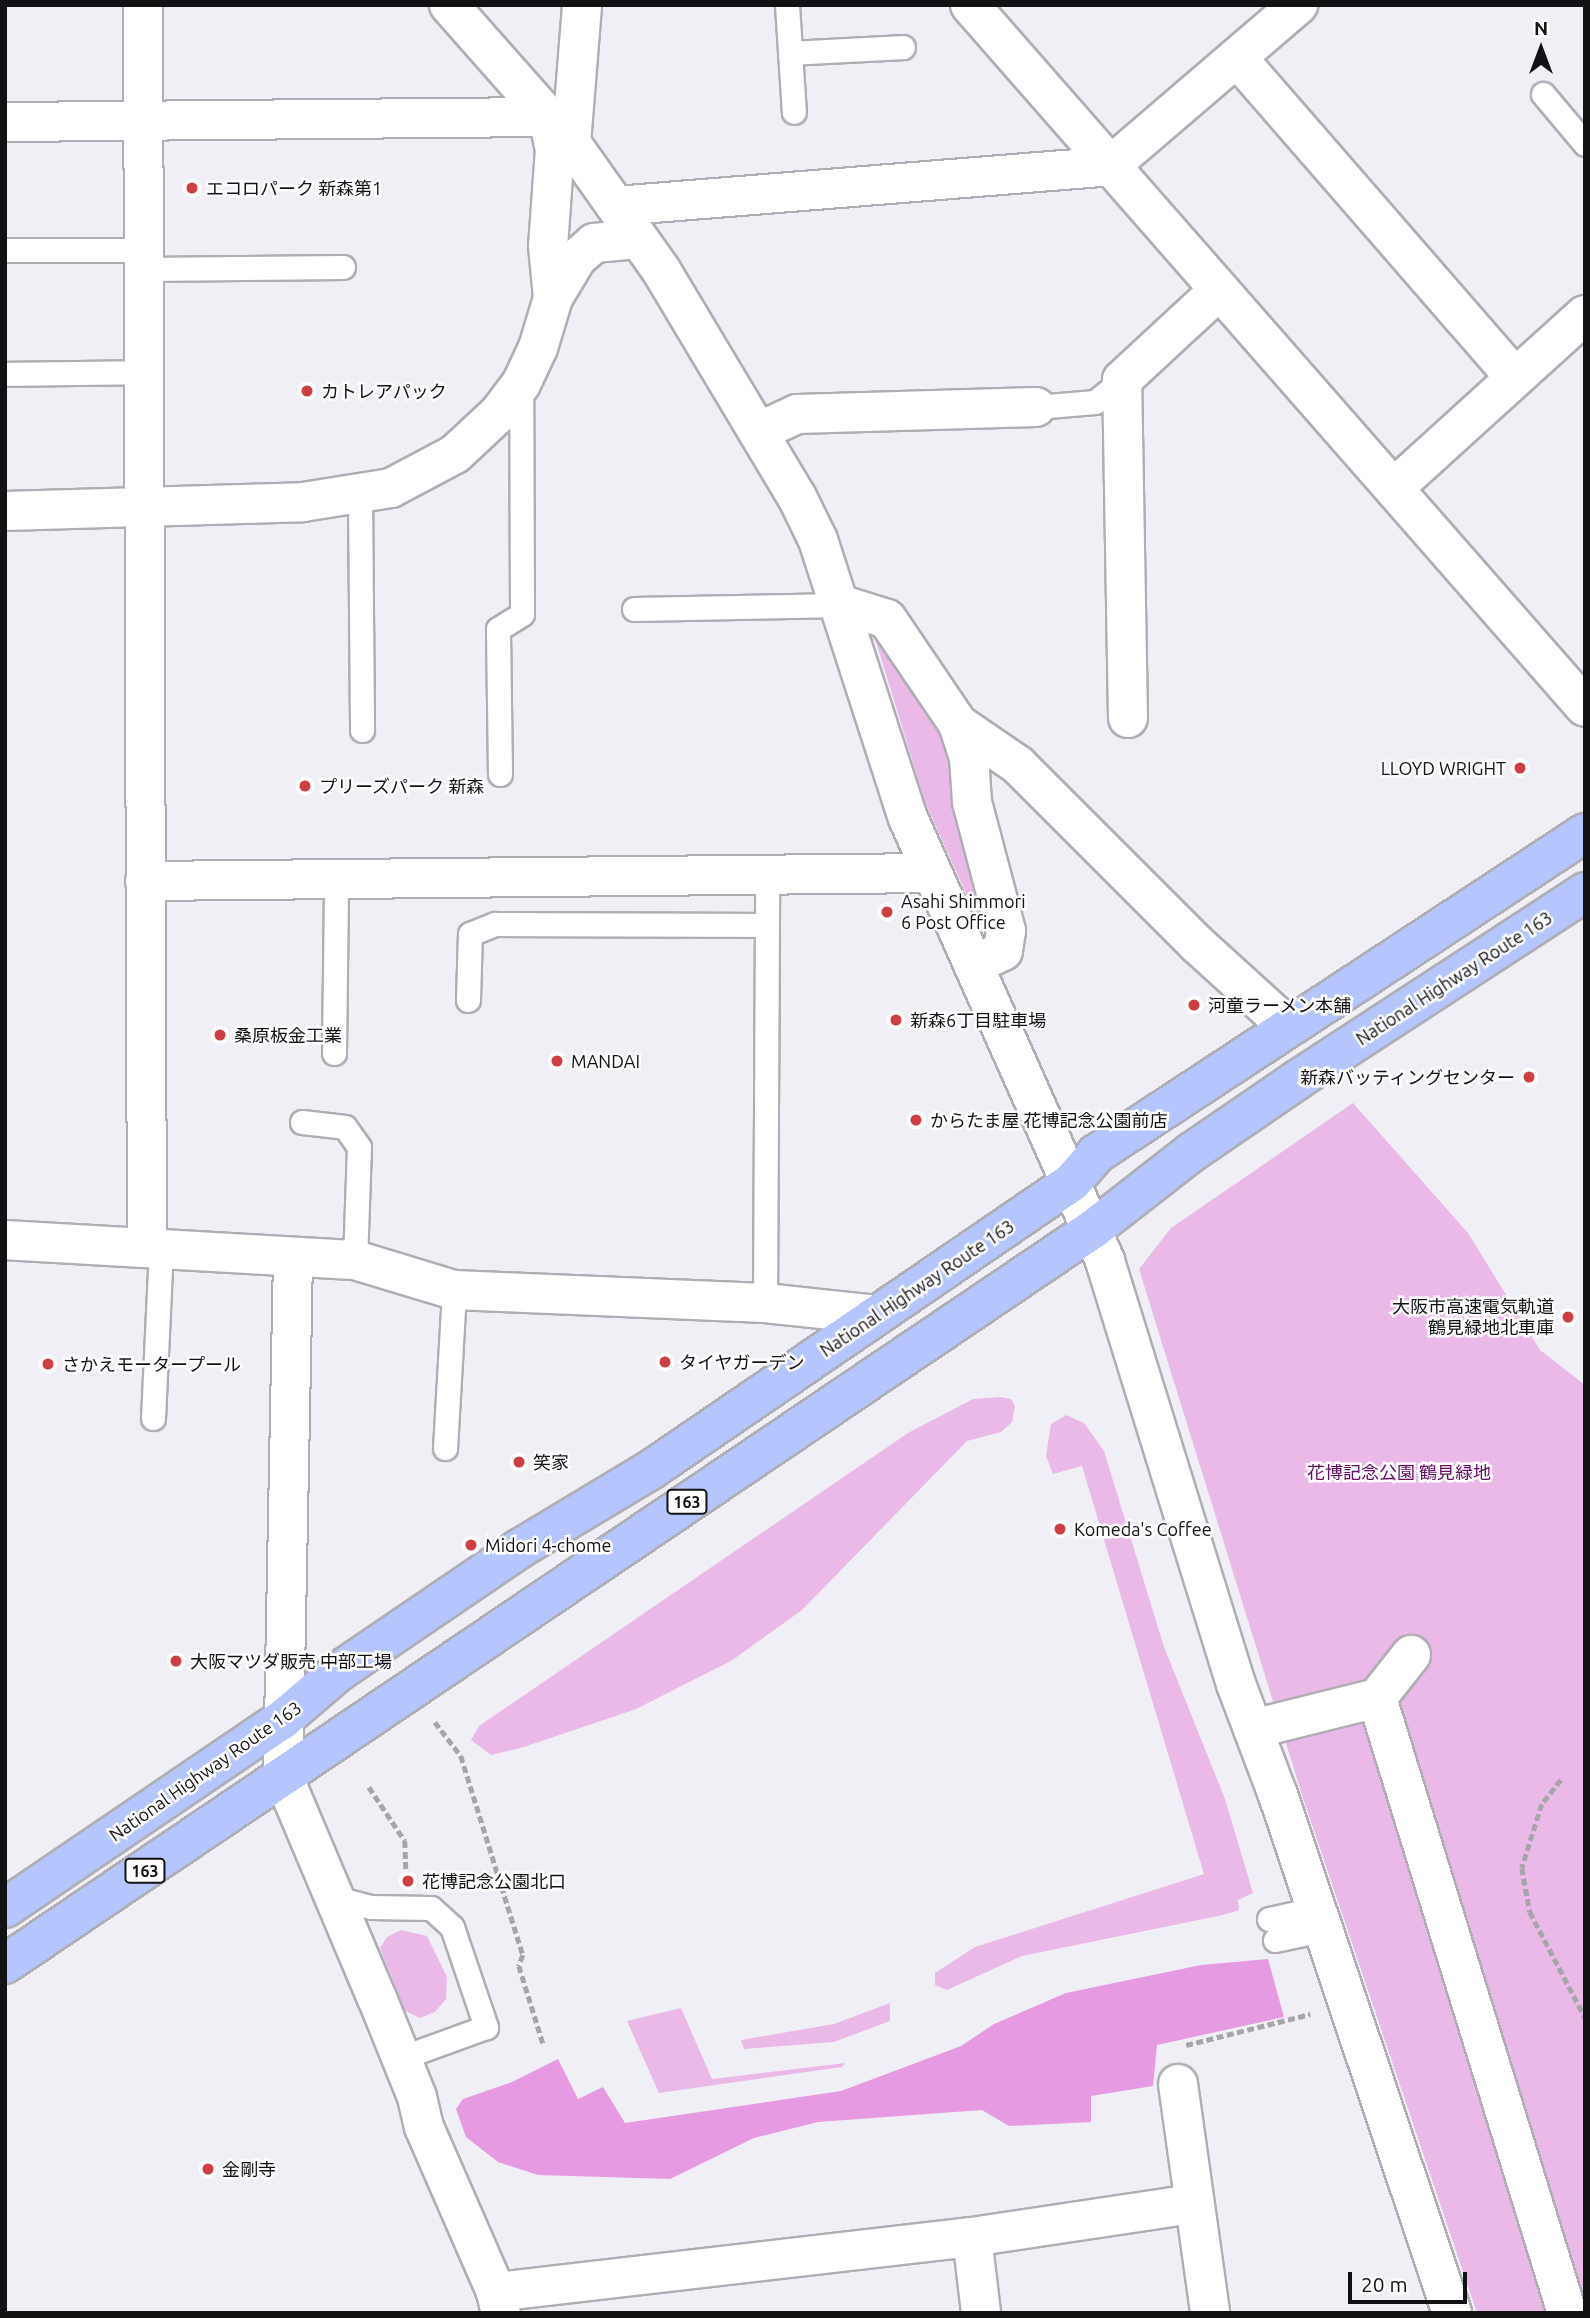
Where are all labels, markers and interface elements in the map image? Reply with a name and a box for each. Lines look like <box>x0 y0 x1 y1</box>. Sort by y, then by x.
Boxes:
north arrow <box>1506 14 1576 84</box>
text: N <box>1534 17 1548 39</box>
place label: エコロパーク 新森第1 <box>206 177 382 199</box>
marker: エコロパーク 新森第1 <box>184 180 200 196</box>
place label: カトレアパック <box>321 380 447 402</box>
marker: カトレアパック <box>299 383 315 399</box>
place label: LLOYD WRIGHT <box>1381 757 1506 779</box>
marker: LLOYD WRIGHT <box>1512 760 1528 776</box>
place label: プリーズパーク 新森 <box>319 775 485 797</box>
marker: プリーズパーク 新森 <box>297 778 313 794</box>
place label: Asahi Shimmori 6 Post Office <box>901 891 1026 934</box>
marker: Asahi Shimmori 6 Post Office <box>879 904 895 920</box>
street label: National Highway Route 163 <box>1352 906 1556 1050</box>
place label: 河童ラーメン本舗 <box>1208 994 1352 1016</box>
marker: 河童ラーメン本舗 <box>1186 997 1202 1013</box>
place label: 新森6丁目駐車場 <box>910 1009 1046 1031</box>
marker: 新森6丁目駐車場 <box>888 1012 904 1028</box>
place label: 桑原板金工業 <box>234 1024 342 1046</box>
marker: 桑原板金工業 <box>212 1027 228 1043</box>
place label: MANDAI <box>571 1050 640 1072</box>
marker: MANDAI <box>549 1053 565 1069</box>
place label: 新森バッティングセンター <box>1299 1066 1515 1088</box>
marker: 新森バッティングセンター <box>1521 1069 1537 1085</box>
place label: からたま屋 花博記念公園前店 <box>930 1109 1168 1131</box>
marker: からたま屋 花博記念公園前店 <box>908 1112 924 1128</box>
street label: National Highway Route 163 <box>816 1215 1018 1361</box>
place label: 大阪市高速電気軌道 鶴見緑地北車庫 <box>1392 1296 1554 1338</box>
marker: 大阪市高速電気軌道 鶴見緑地北車庫 <box>1560 1309 1576 1325</box>
place label: タイヤガーデン <box>679 1351 805 1373</box>
place label: さかえモータープール <box>62 1353 242 1375</box>
marker: タイヤガーデン <box>657 1354 673 1370</box>
marker: さかえモータープール <box>40 1356 56 1372</box>
place label: 笑家 <box>533 1451 569 1473</box>
marker: 笑家 <box>511 1454 527 1470</box>
park label: 花博記念公園 鶴見緑地 <box>1307 1461 1491 1483</box>
road number: 163 <box>666 1490 708 1514</box>
place label: Komeda's Coffee <box>1074 1518 1212 1540</box>
marker: Komeda's Coffee <box>1052 1521 1068 1537</box>
place label: Midori 4-chome <box>485 1534 611 1556</box>
marker: Midori 4-chome <box>463 1537 479 1553</box>
place label: 大阪マツダ販売 中部工場 <box>190 1650 392 1672</box>
marker: 大阪マツダ販売 中部工場 <box>168 1653 184 1669</box>
street label: National Highway Route 163 <box>105 1696 305 1846</box>
road number: 163 <box>124 1858 166 1884</box>
place label: 花博記念公園北口 <box>422 1870 566 1892</box>
marker: 花博記念公園北口 <box>400 1873 416 1889</box>
place label: 金剛寺 <box>222 2158 276 2180</box>
marker: 金剛寺 <box>200 2161 216 2177</box>
scale bar <box>1352 2258 1471 2302</box>
text: 20 m <box>1361 2272 1408 2296</box>

